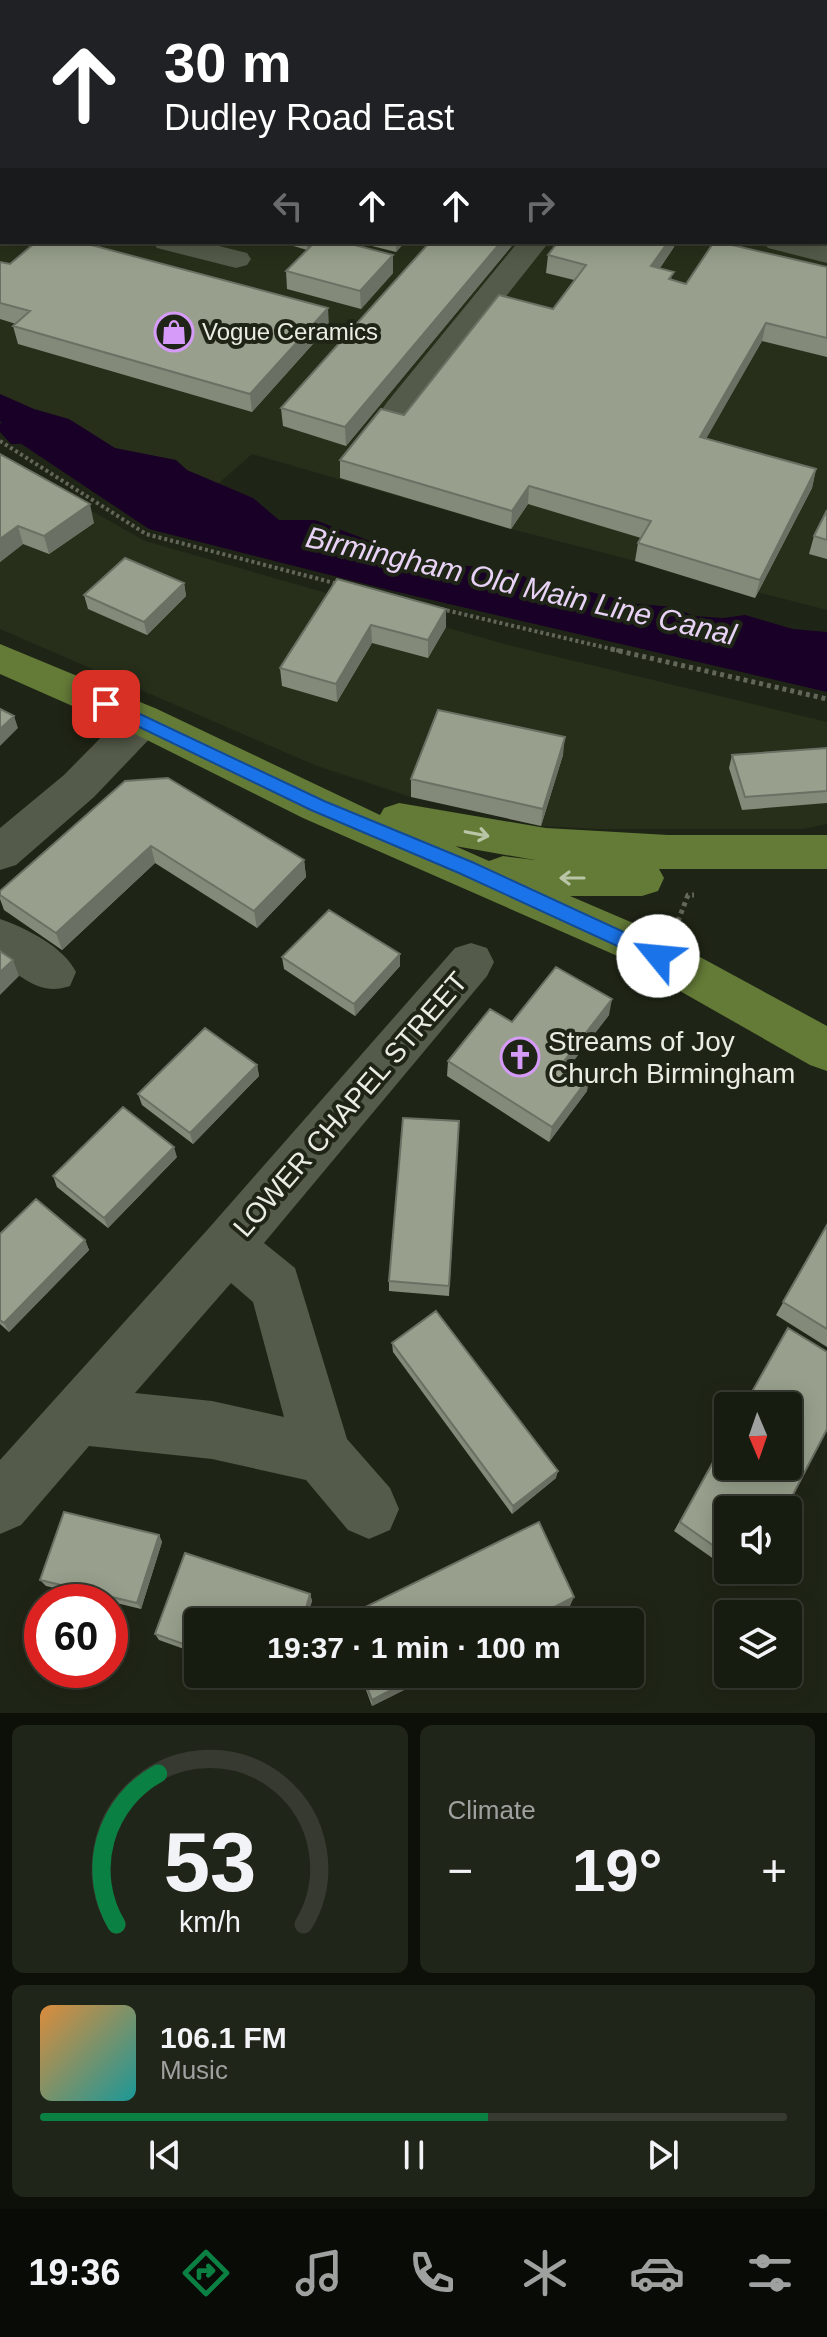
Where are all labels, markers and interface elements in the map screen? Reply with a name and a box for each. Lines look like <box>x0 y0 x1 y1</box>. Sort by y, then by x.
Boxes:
text: 30 m <box>164 31 292 94</box>
icon: ahead <box>32 32 136 136</box>
text: Dudley Road East <box>164 97 454 138</box>
icon: left <box>266 184 310 228</box>
icon: ahead <box>350 184 394 228</box>
icon: ahead <box>434 184 478 228</box>
icon: right <box>518 184 562 228</box>
shop icon: Vogue Ceramics <box>153 311 195 353</box>
place label: Vogue Ceramics <box>202 318 378 345</box>
water label: Birmingham Old Main Line Canal <box>303 520 741 651</box>
pin <box>72 670 140 738</box>
icon: arrive <box>84 682 128 726</box>
one-way arrow <box>464 828 489 843</box>
one-way arrow <box>559 870 586 886</box>
position arrow <box>616 914 700 998</box>
street label: LOWER CHAPEL STREET <box>227 966 474 1243</box>
place label: Streams of Joy Church Birmingham <box>548 1026 795 1089</box>
church icon: Streams of Joy Church Birmingham <box>499 1036 541 1078</box>
north arrow <box>714 1392 802 1480</box>
map controls <box>714 1392 802 1688</box>
button: sound <box>714 1496 802 1584</box>
speed limit sign: 60 <box>24 1584 128 1688</box>
button: layers <box>714 1600 802 1688</box>
text: 19:37 · 1 min · 100 m <box>267 1631 561 1664</box>
text: Climate <box>448 1795 536 1825</box>
text: 53 <box>163 1816 256 1909</box>
text: 19° <box>572 1837 663 1904</box>
text: − <box>448 1846 473 1895</box>
text: + <box>761 1846 787 1895</box>
text: km/h <box>179 1906 241 1938</box>
text: 106.1 FM <box>160 2021 287 2054</box>
text: Music <box>160 2055 228 2085</box>
icon: previous <box>143 2133 187 2177</box>
icon: pause <box>392 2133 436 2177</box>
icon: next <box>641 2133 685 2177</box>
icon: directions <box>178 2245 234 2301</box>
icon: music <box>291 2245 347 2301</box>
icon: phone <box>404 2245 460 2301</box>
icon: climate <box>517 2245 573 2301</box>
icon: car <box>629 2245 685 2301</box>
icon: filters <box>742 2245 798 2301</box>
text: 19:36 <box>28 2252 121 2293</box>

